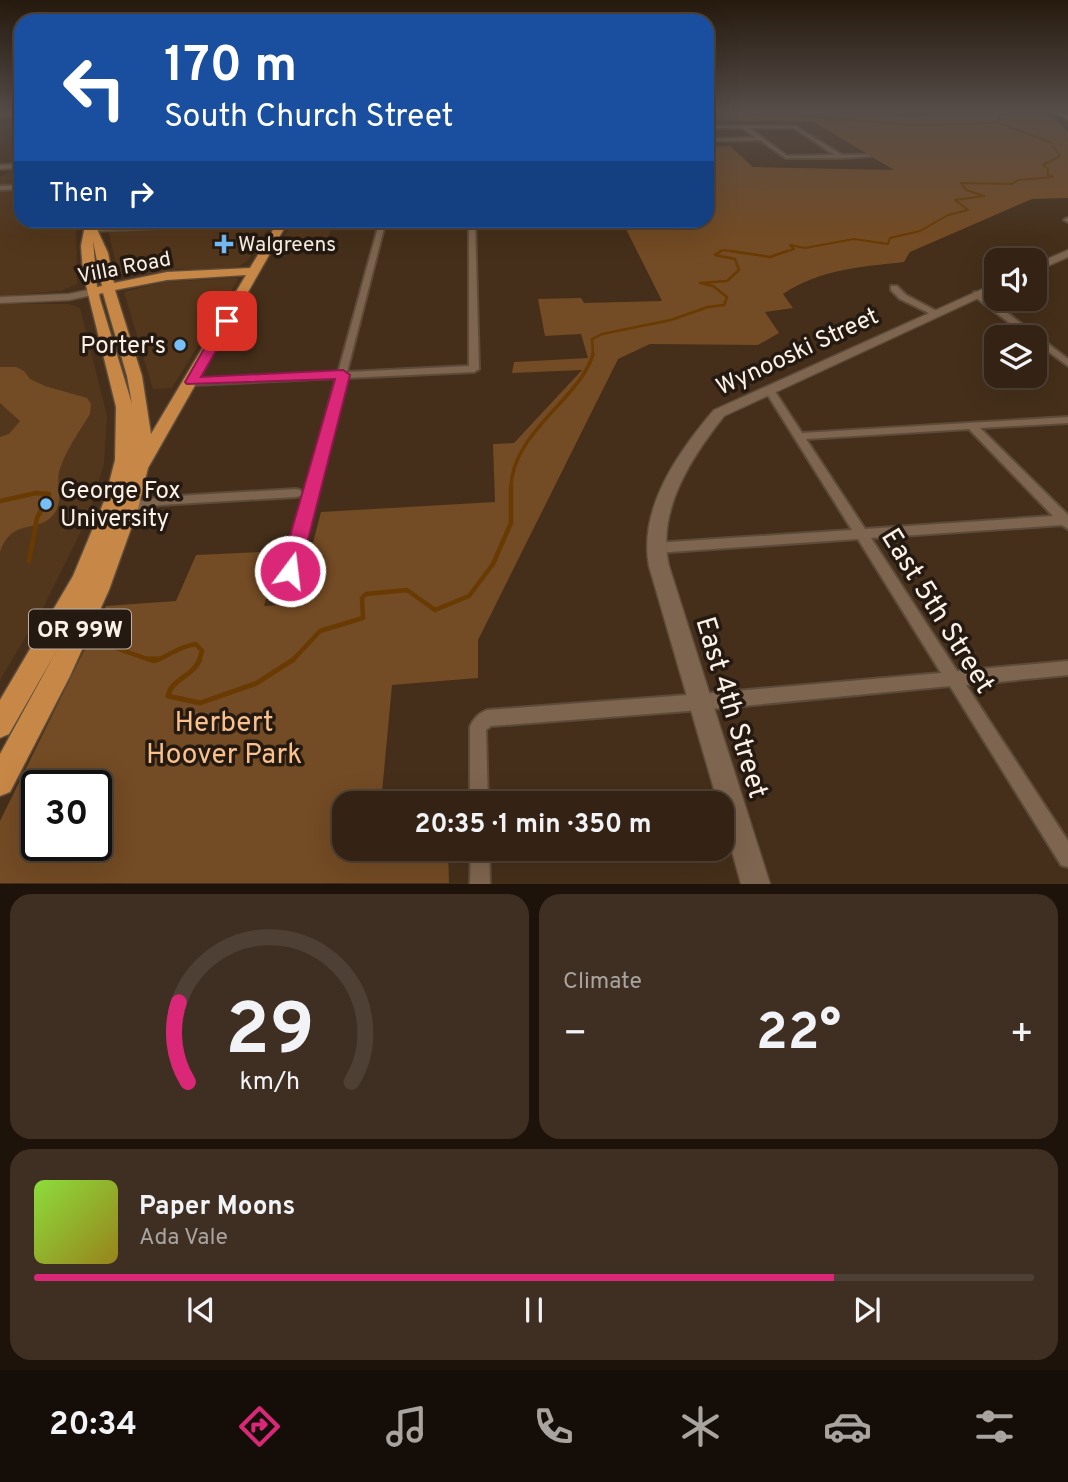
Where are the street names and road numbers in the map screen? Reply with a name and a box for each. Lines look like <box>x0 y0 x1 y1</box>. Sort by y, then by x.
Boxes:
street label: Villa Road <box>75 246 173 291</box>
street label: Wynooski Street <box>712 302 884 403</box>
street label: East 5th Street <box>871 522 1002 701</box>
road number: OR 99W <box>29 610 131 649</box>
street label: East 4th Street <box>685 613 775 803</box>

